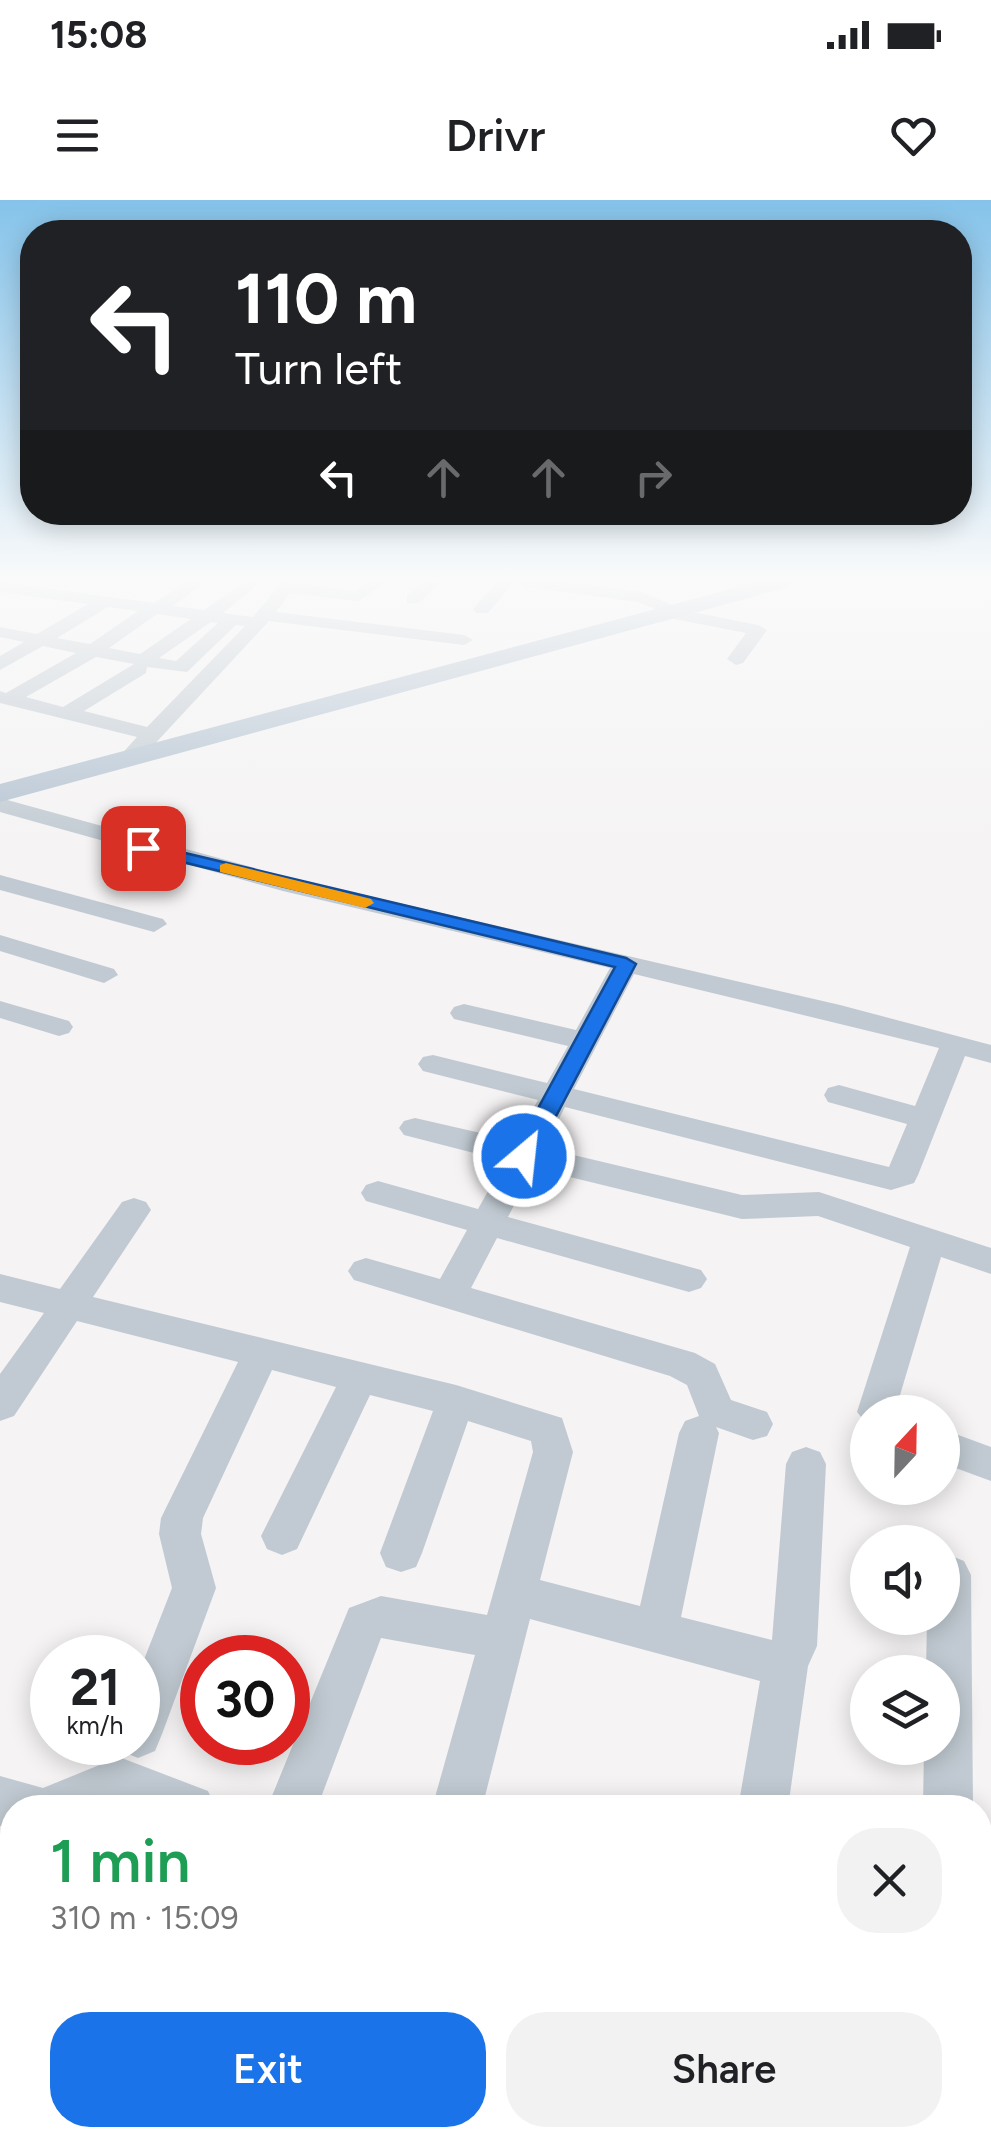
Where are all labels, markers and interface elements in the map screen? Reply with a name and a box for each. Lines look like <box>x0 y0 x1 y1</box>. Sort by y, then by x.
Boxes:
text: 15:08 <box>50 12 147 58</box>
icon: menu <box>50 108 105 163</box>
text: Drivr <box>446 108 545 162</box>
icon: heart <box>886 108 941 163</box>
text: 110 m <box>235 256 417 341</box>
icon: left <box>70 260 200 390</box>
text: Turn left <box>235 341 402 395</box>
icon: left <box>311 450 366 505</box>
icon: ahead <box>416 450 471 505</box>
icon: ahead <box>521 450 576 505</box>
icon: right <box>626 450 681 505</box>
pin <box>101 806 186 891</box>
icon: arrive <box>116 821 171 876</box>
position arrow <box>472 1104 576 1208</box>
north arrow <box>850 1395 960 1505</box>
map controls <box>850 1395 960 1765</box>
button: sound <box>850 1525 960 1635</box>
speed limit sign: 30 <box>180 1635 310 1765</box>
button: layers <box>850 1655 960 1765</box>
text: 21 <box>70 1657 120 1718</box>
text: km/h <box>66 1710 124 1740</box>
text: 1 min <box>50 1825 190 1897</box>
button: close <box>837 1828 942 1933</box>
text: 310 m · 15:09 <box>50 1899 239 1937</box>
button: Exit <box>50 2012 486 2127</box>
button: Share <box>506 2012 942 2127</box>

